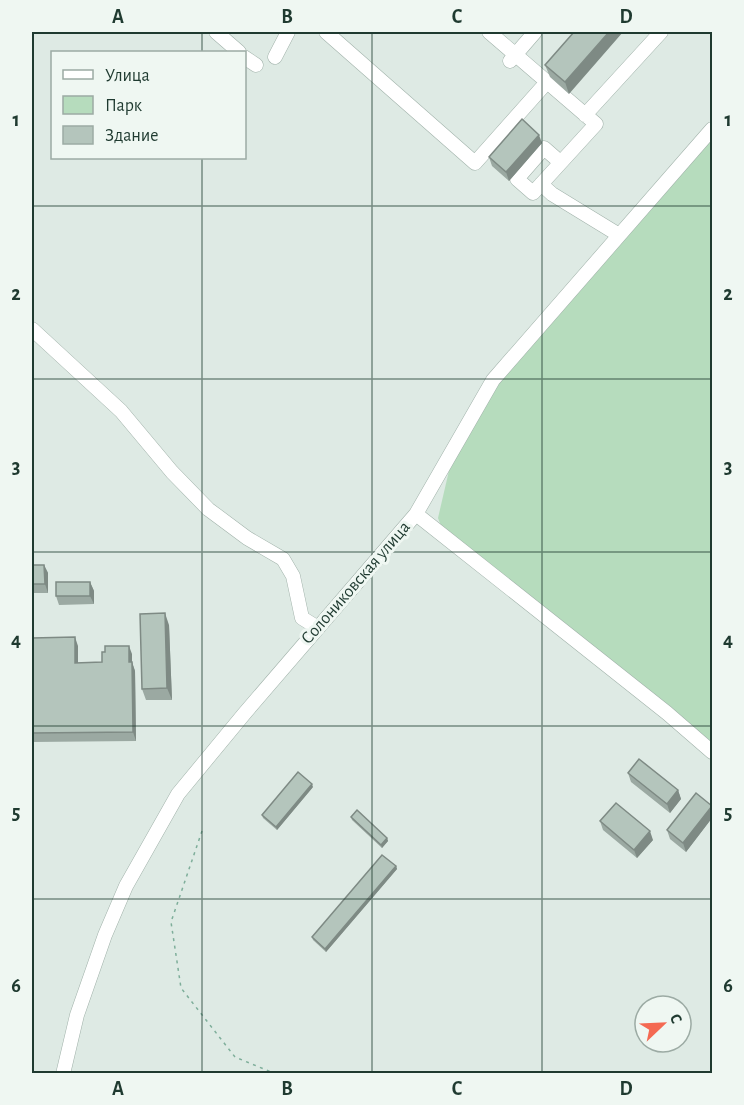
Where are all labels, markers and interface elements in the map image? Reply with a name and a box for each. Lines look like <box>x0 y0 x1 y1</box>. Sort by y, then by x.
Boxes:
text: A <box>112 7 124 27</box>
text: B <box>281 7 293 27</box>
text: C <box>452 7 463 27</box>
text: D <box>619 7 633 27</box>
legend <box>51 51 246 159</box>
text: Улица <box>105 67 150 85</box>
text: Парк <box>105 97 143 115</box>
text: 1 <box>12 110 20 130</box>
text: 1 <box>724 110 732 130</box>
text: Здание <box>105 127 159 145</box>
text: 2 <box>11 284 21 304</box>
text: 2 <box>723 284 733 304</box>
text: 3 <box>12 457 20 477</box>
text: 3 <box>724 457 732 477</box>
street label: Солониковская улица <box>298 518 414 648</box>
text: 4 <box>11 630 21 650</box>
text: 4 <box>723 630 733 650</box>
text: 5 <box>12 803 20 823</box>
text: 5 <box>724 803 732 823</box>
text: 6 <box>11 976 21 996</box>
text: 6 <box>723 976 733 996</box>
north arrow <box>633 994 693 1054</box>
text: С <box>667 1011 685 1026</box>
text: A <box>112 1079 124 1099</box>
text: B <box>281 1079 293 1099</box>
text: C <box>452 1079 463 1099</box>
text: D <box>619 1079 633 1099</box>

